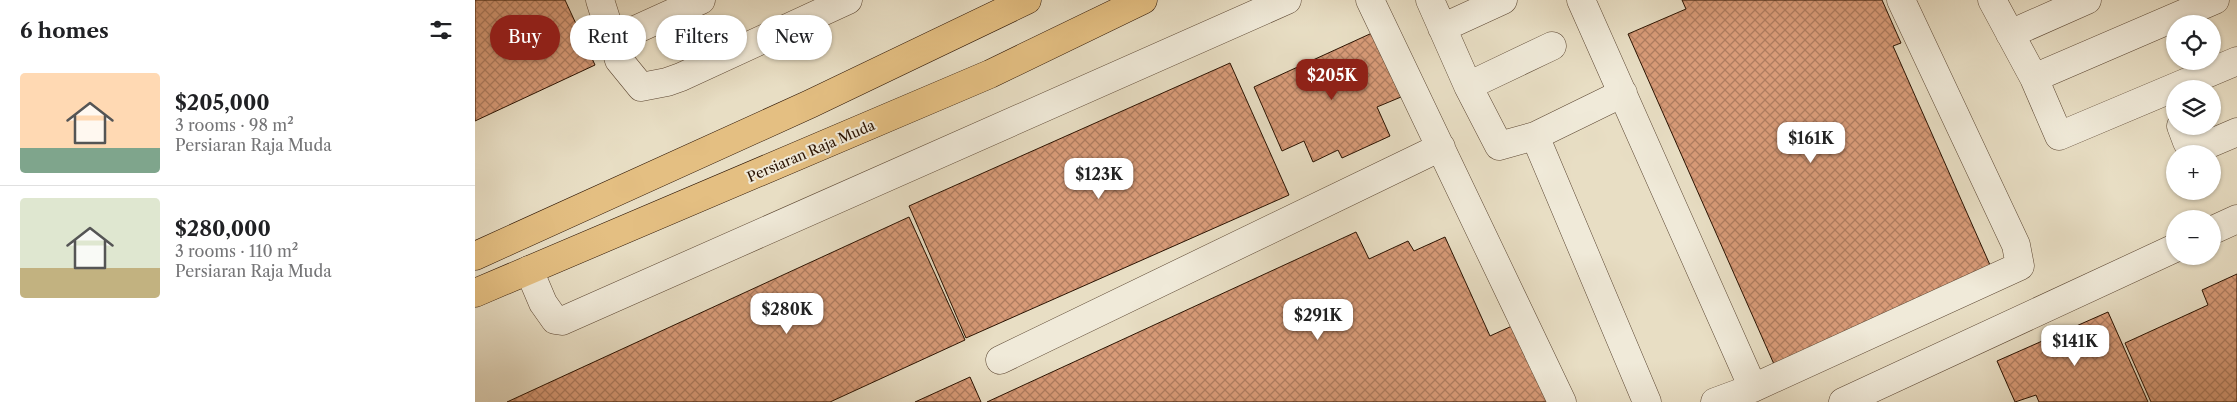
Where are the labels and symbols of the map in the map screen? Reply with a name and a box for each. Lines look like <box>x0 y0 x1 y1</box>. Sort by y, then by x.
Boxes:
pin: $205K <box>1297 58 1367 101</box>
street label: Persiaran Raja Muda <box>744 116 878 186</box>
pin: $161K <box>1776 121 1846 164</box>
pin: $123K <box>1064 158 1134 200</box>
pin: $280K <box>752 292 822 335</box>
pin: $291K <box>1283 298 1353 341</box>
pin: $141K <box>2040 324 2110 367</box>

